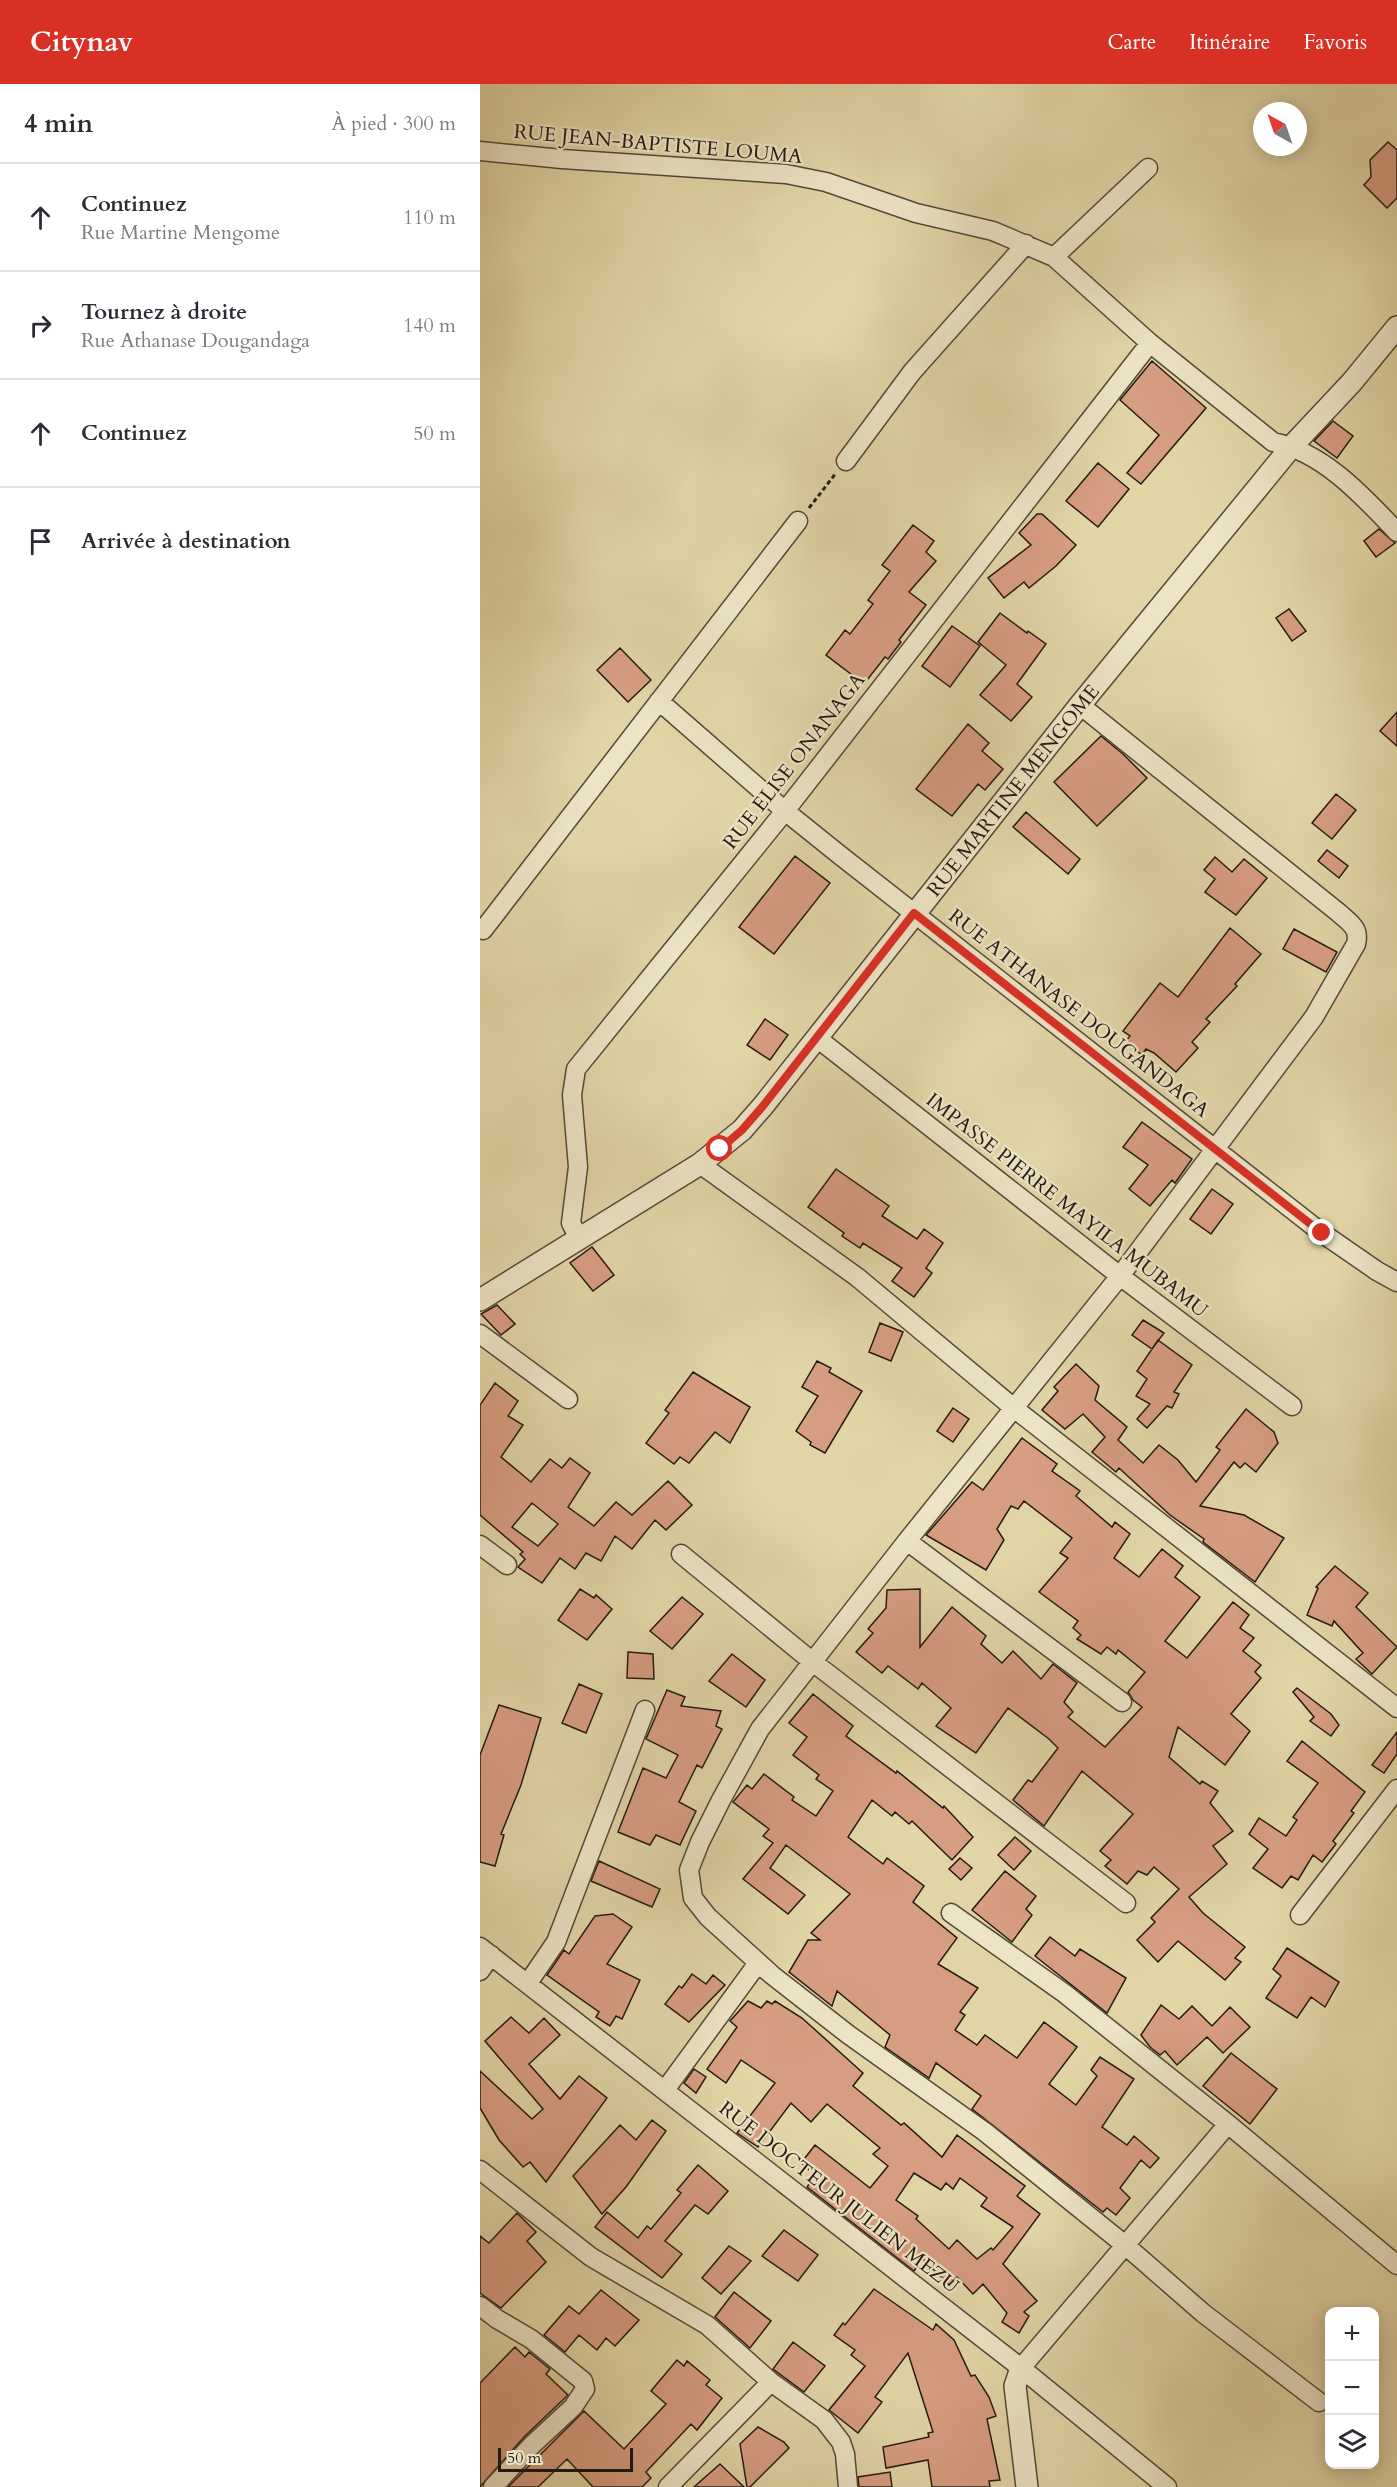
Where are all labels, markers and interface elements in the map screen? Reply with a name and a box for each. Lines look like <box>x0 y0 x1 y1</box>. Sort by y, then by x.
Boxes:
text: Citynav <box>30 23 133 61</box>
text: Carte <box>1107 28 1156 57</box>
text: Itinéraire <box>1189 28 1270 57</box>
text: Favoris <box>1303 28 1367 57</box>
north arrow <box>1253 102 1307 156</box>
text: 4 min <box>24 106 93 141</box>
text: À pied · 300 m <box>332 110 456 137</box>
street label: RUE JEAN-BAPTISTE LOUMA <box>513 118 804 170</box>
text: Continuez <box>81 189 187 219</box>
icon: ahead <box>24 201 57 234</box>
text: 110 m <box>403 204 456 231</box>
text: Rue Martine Mengome <box>81 219 280 246</box>
text: Tournez à droite <box>81 297 247 327</box>
icon: right <box>24 309 57 342</box>
text: 140 m <box>403 312 456 339</box>
text: Rue Athanase Dougandaga <box>81 327 310 354</box>
icon: ahead <box>24 417 57 450</box>
text: Continuez <box>81 418 187 448</box>
text: 50 m <box>413 420 456 447</box>
icon: arrive <box>24 525 57 558</box>
text: Arrivée à destination <box>81 526 291 556</box>
street label: RUE ELISE ONANAGA <box>717 667 872 855</box>
street label: RUE MARTINE MENGOME <box>920 679 1105 902</box>
street label: RUE ATHANASE DOUGANDAGA <box>943 903 1216 1124</box>
street label: IMPASSE PIERRE MAYILA MUBAMU <box>921 1086 1214 1324</box>
route start <box>706 1135 732 1161</box>
route end <box>1308 1219 1334 1245</box>
street label: RUE DOCTEUR JULIEN MEZU <box>713 2095 965 2300</box>
map controls <box>1325 2307 1379 2469</box>
button: + <box>1325 2307 1379 2361</box>
button: − <box>1325 2361 1379 2415</box>
button: layers <box>1325 2415 1379 2469</box>
scale bar <box>498 2445 633 2472</box>
text: 50 m <box>507 2447 541 2469</box>

